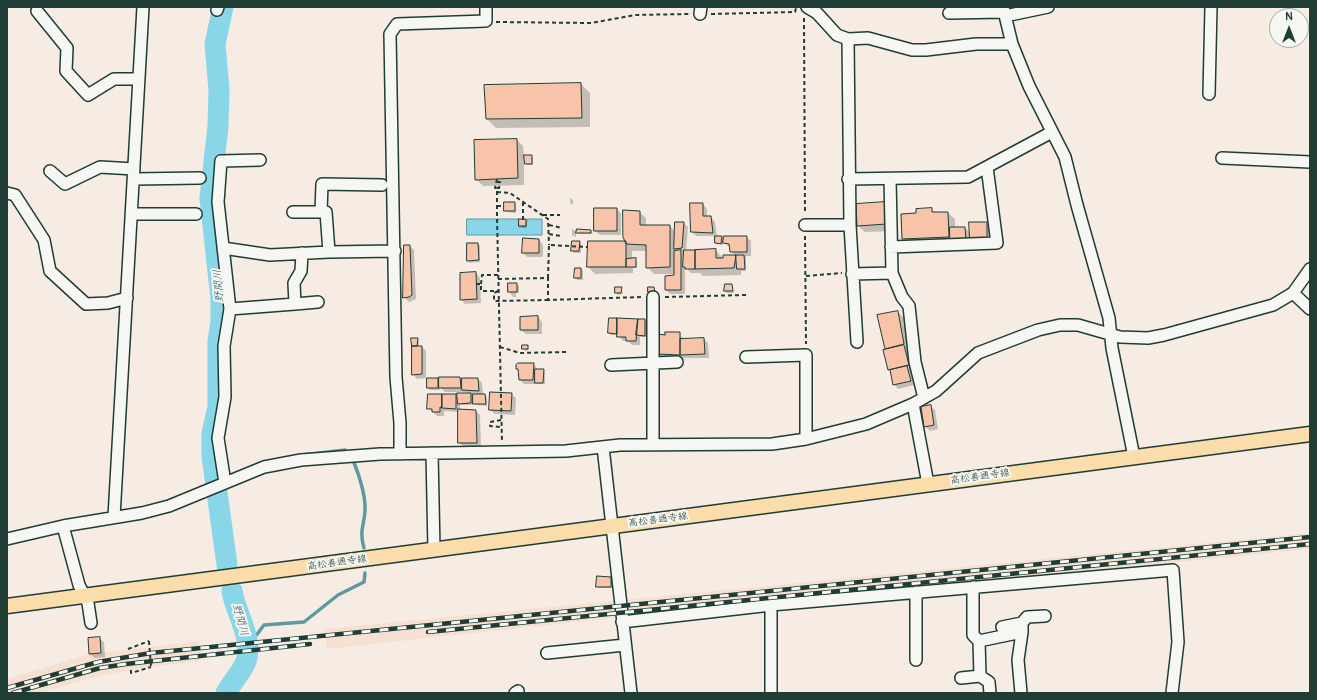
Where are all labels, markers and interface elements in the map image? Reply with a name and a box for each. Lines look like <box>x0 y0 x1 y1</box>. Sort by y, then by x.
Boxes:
north arrow <box>1269 8 1309 48</box>
text: N <box>1285 10 1293 23</box>
water label: 野間川 <box>211 269 227 303</box>
street label: 高松善通寺線 <box>949 467 1011 487</box>
street label: 高松善通寺線 <box>627 510 689 530</box>
street label: 高松善通寺線 <box>306 553 368 573</box>
water label: 野間川 <box>229 602 251 638</box>

